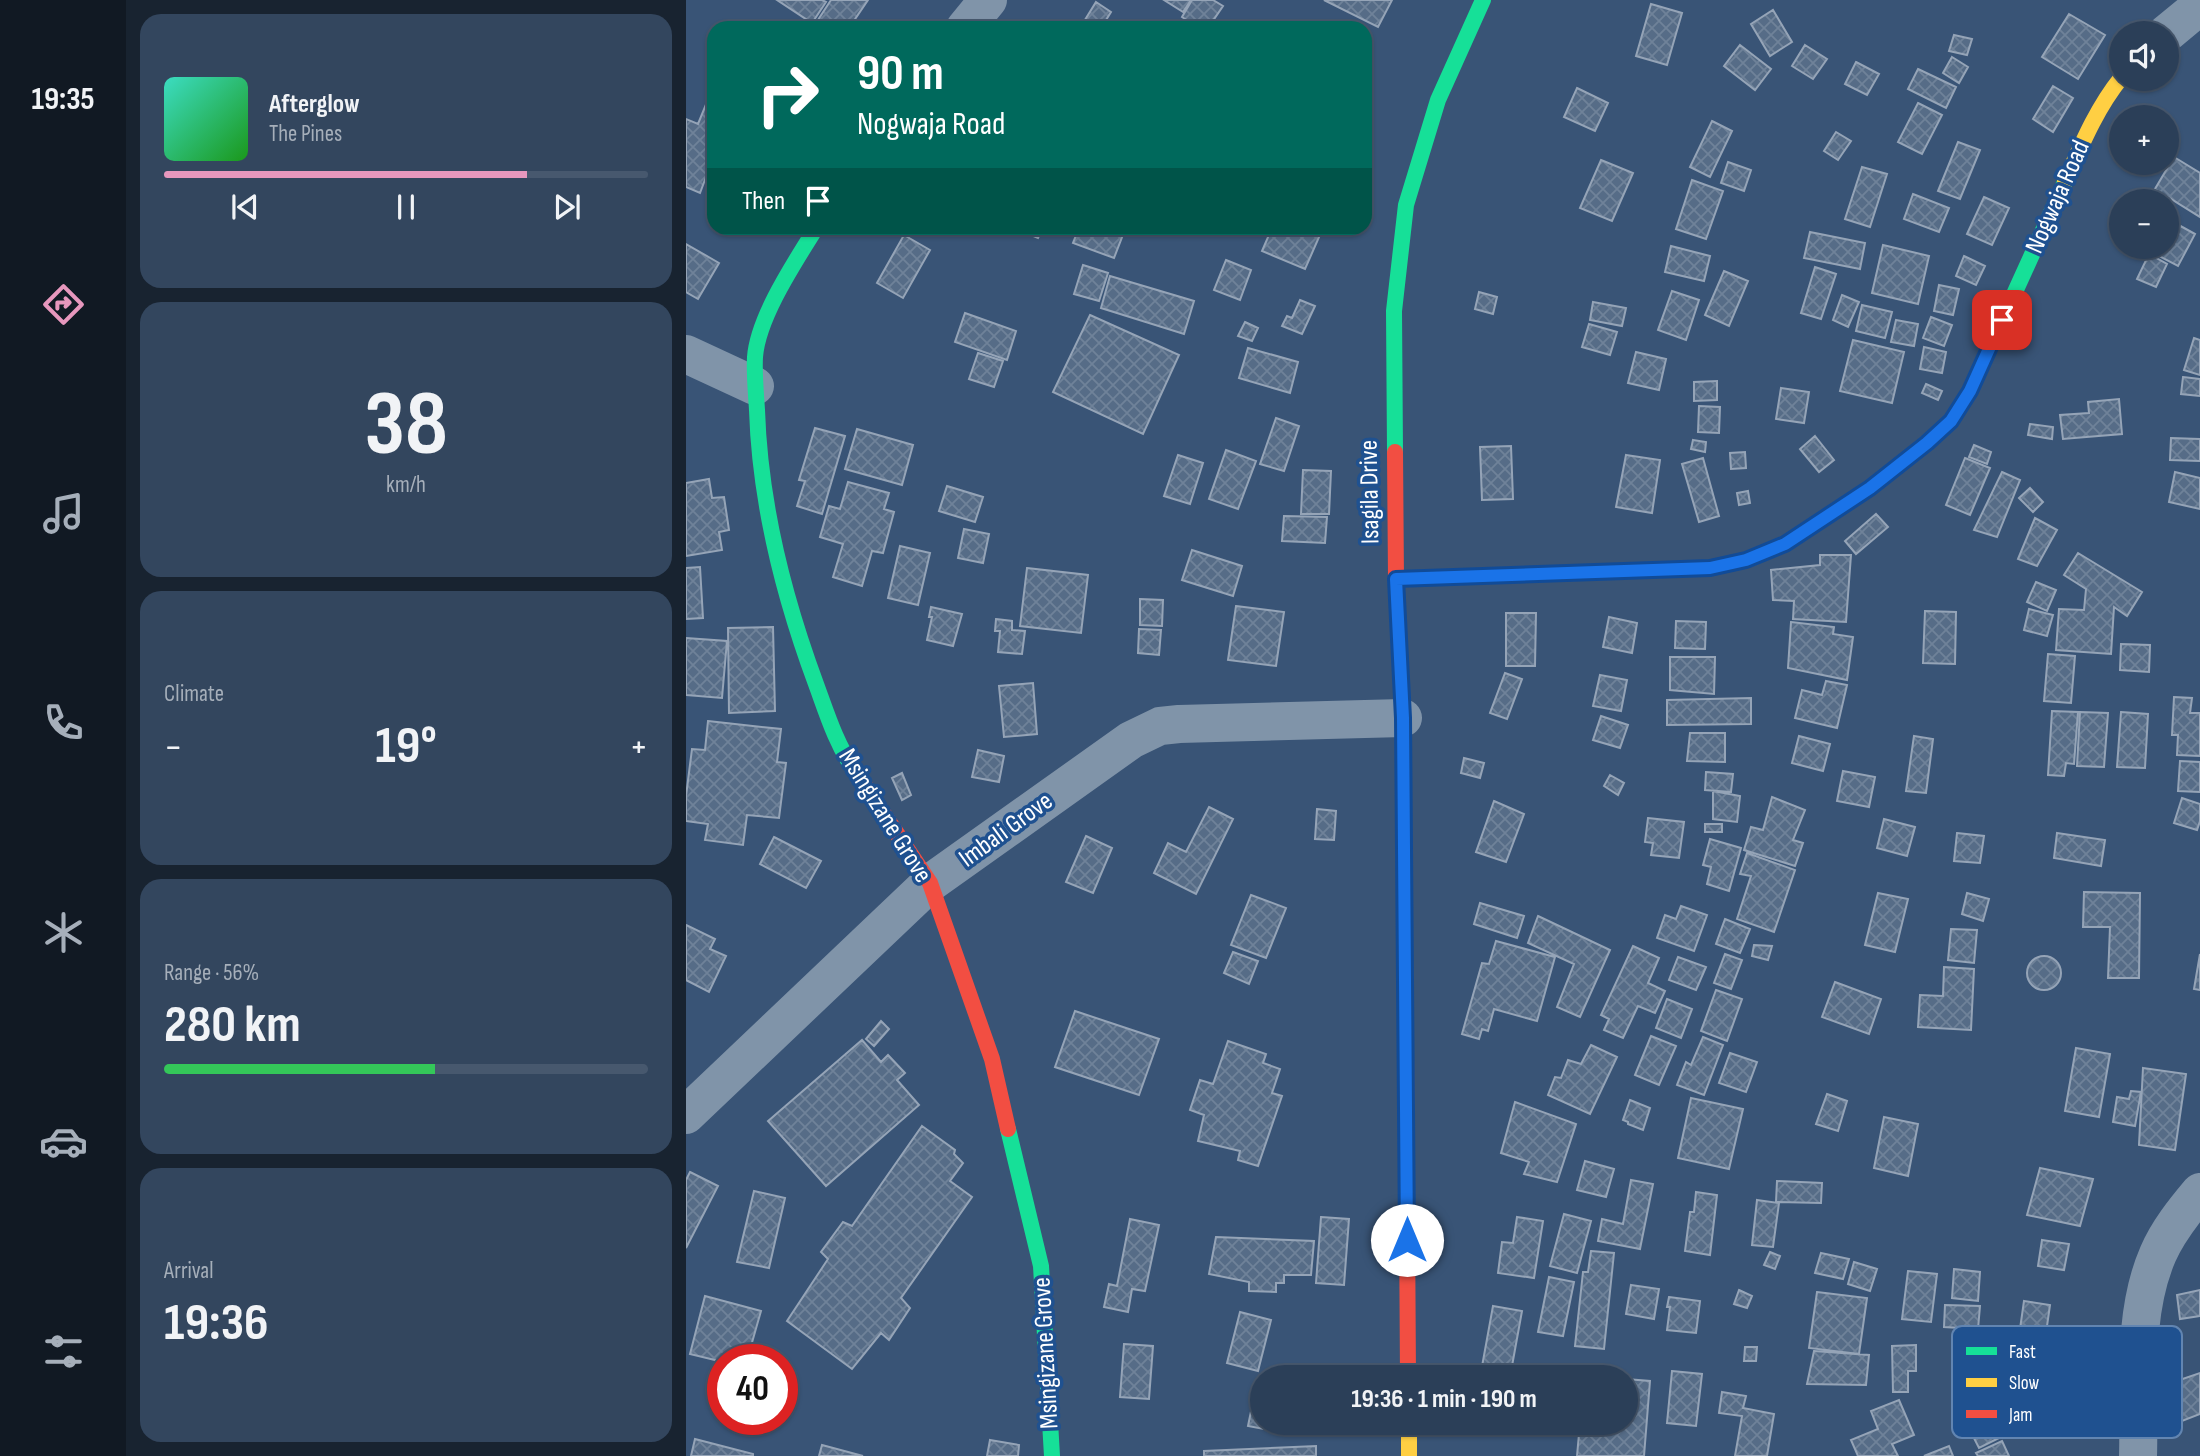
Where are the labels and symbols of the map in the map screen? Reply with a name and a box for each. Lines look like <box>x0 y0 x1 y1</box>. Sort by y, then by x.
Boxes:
street label: Nogwaja Road <box>2019 136 2097 258</box>
pin <box>1972 290 2032 350</box>
street label: Isagila Drive <box>1354 440 1386 544</box>
street label: Msingizane Grove <box>832 743 938 889</box>
street label: Imbali Grove <box>953 786 1059 874</box>
position arrow <box>1370 1203 1444 1277</box>
street label: Msingizane Grove <box>1027 1276 1065 1430</box>
legend <box>1952 1326 2182 1438</box>
text: Fast <box>2009 1341 2036 1364</box>
speed limit sign: 40 <box>707 1344 798 1435</box>
text: Slow <box>2009 1372 2039 1395</box>
text: Jam <box>2008 1404 2032 1427</box>

